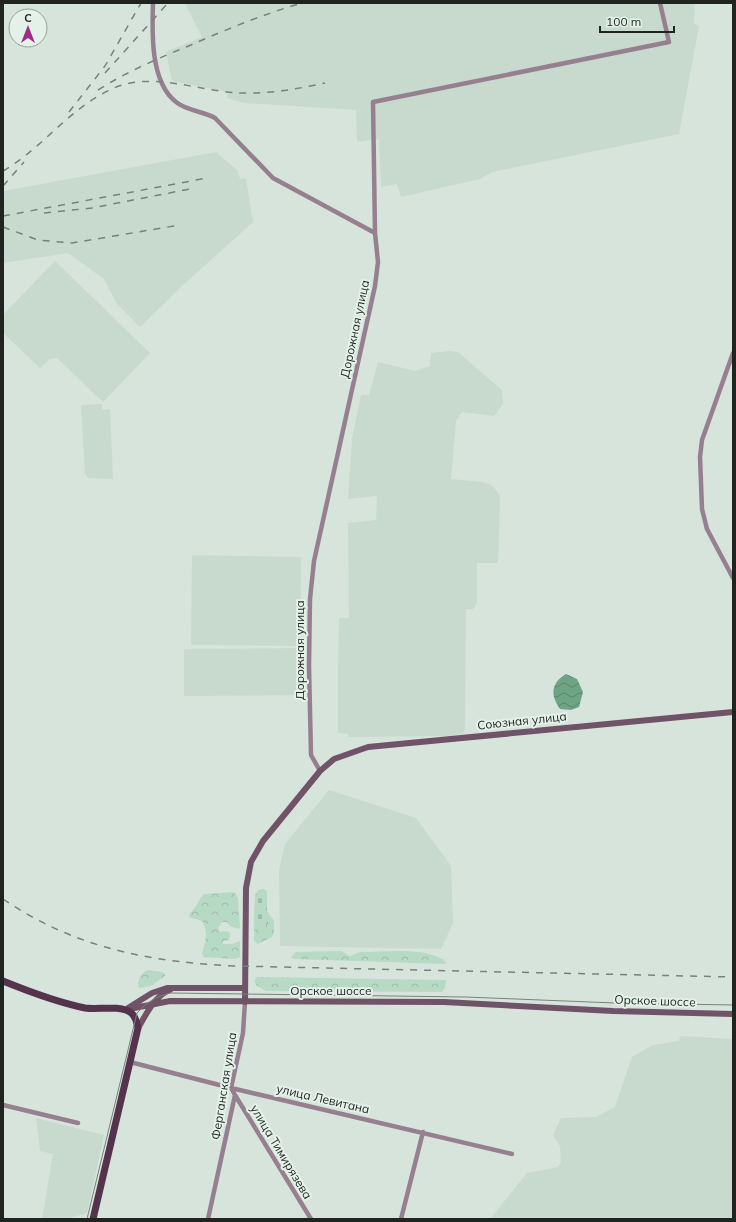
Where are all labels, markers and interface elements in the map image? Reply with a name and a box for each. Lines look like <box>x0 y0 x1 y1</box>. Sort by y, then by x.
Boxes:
north arrow <box>8 8 48 48</box>
scale bar <box>600 8 674 34</box>
text: С <box>24 11 32 25</box>
text: 100 m <box>606 14 641 29</box>
street label: Дорожная улица <box>337 279 372 379</box>
street label: Дорожная улица <box>292 600 307 700</box>
street label: Союзная улица <box>477 708 567 733</box>
street label: Орское шоссе <box>290 983 372 998</box>
street label: Орское шоссе <box>614 992 696 1009</box>
street label: Ферганская улица <box>208 1031 239 1141</box>
street label: улица Левитана <box>275 1081 371 1117</box>
street label: улица Тимирязева <box>247 1102 316 1202</box>

